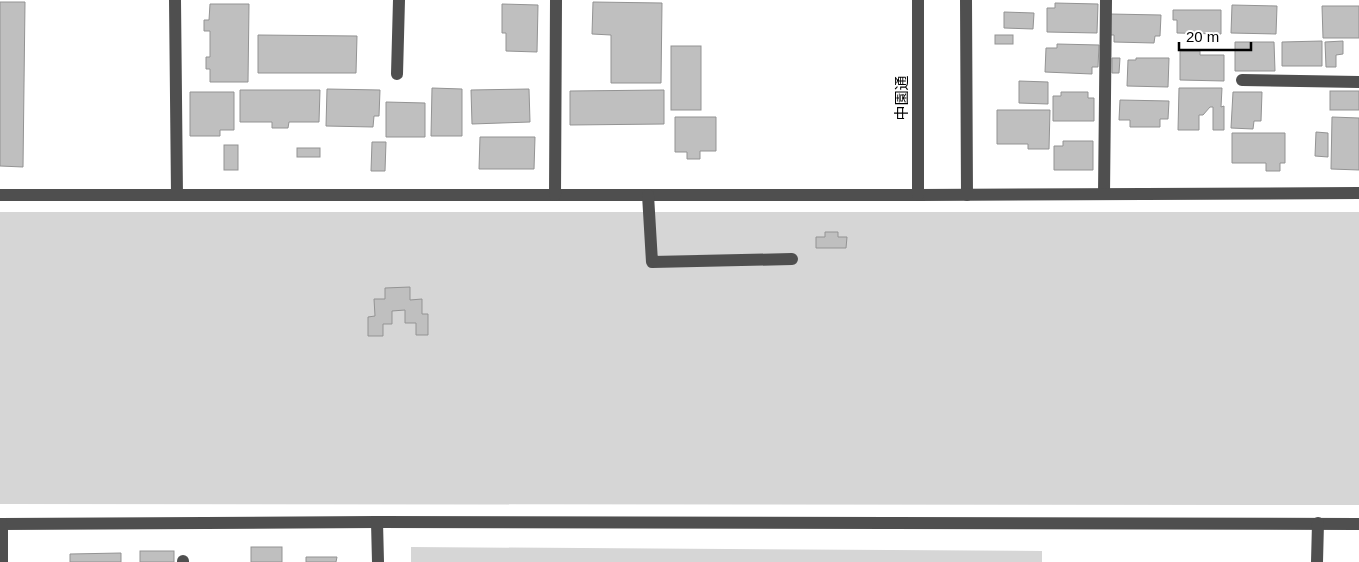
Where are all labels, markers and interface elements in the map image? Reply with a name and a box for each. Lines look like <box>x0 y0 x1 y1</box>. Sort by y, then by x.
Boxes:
scale bar <box>1179 20 1252 52</box>
text: 20 m <box>1186 28 1219 45</box>
street label: 中園通 <box>893 75 910 121</box>

